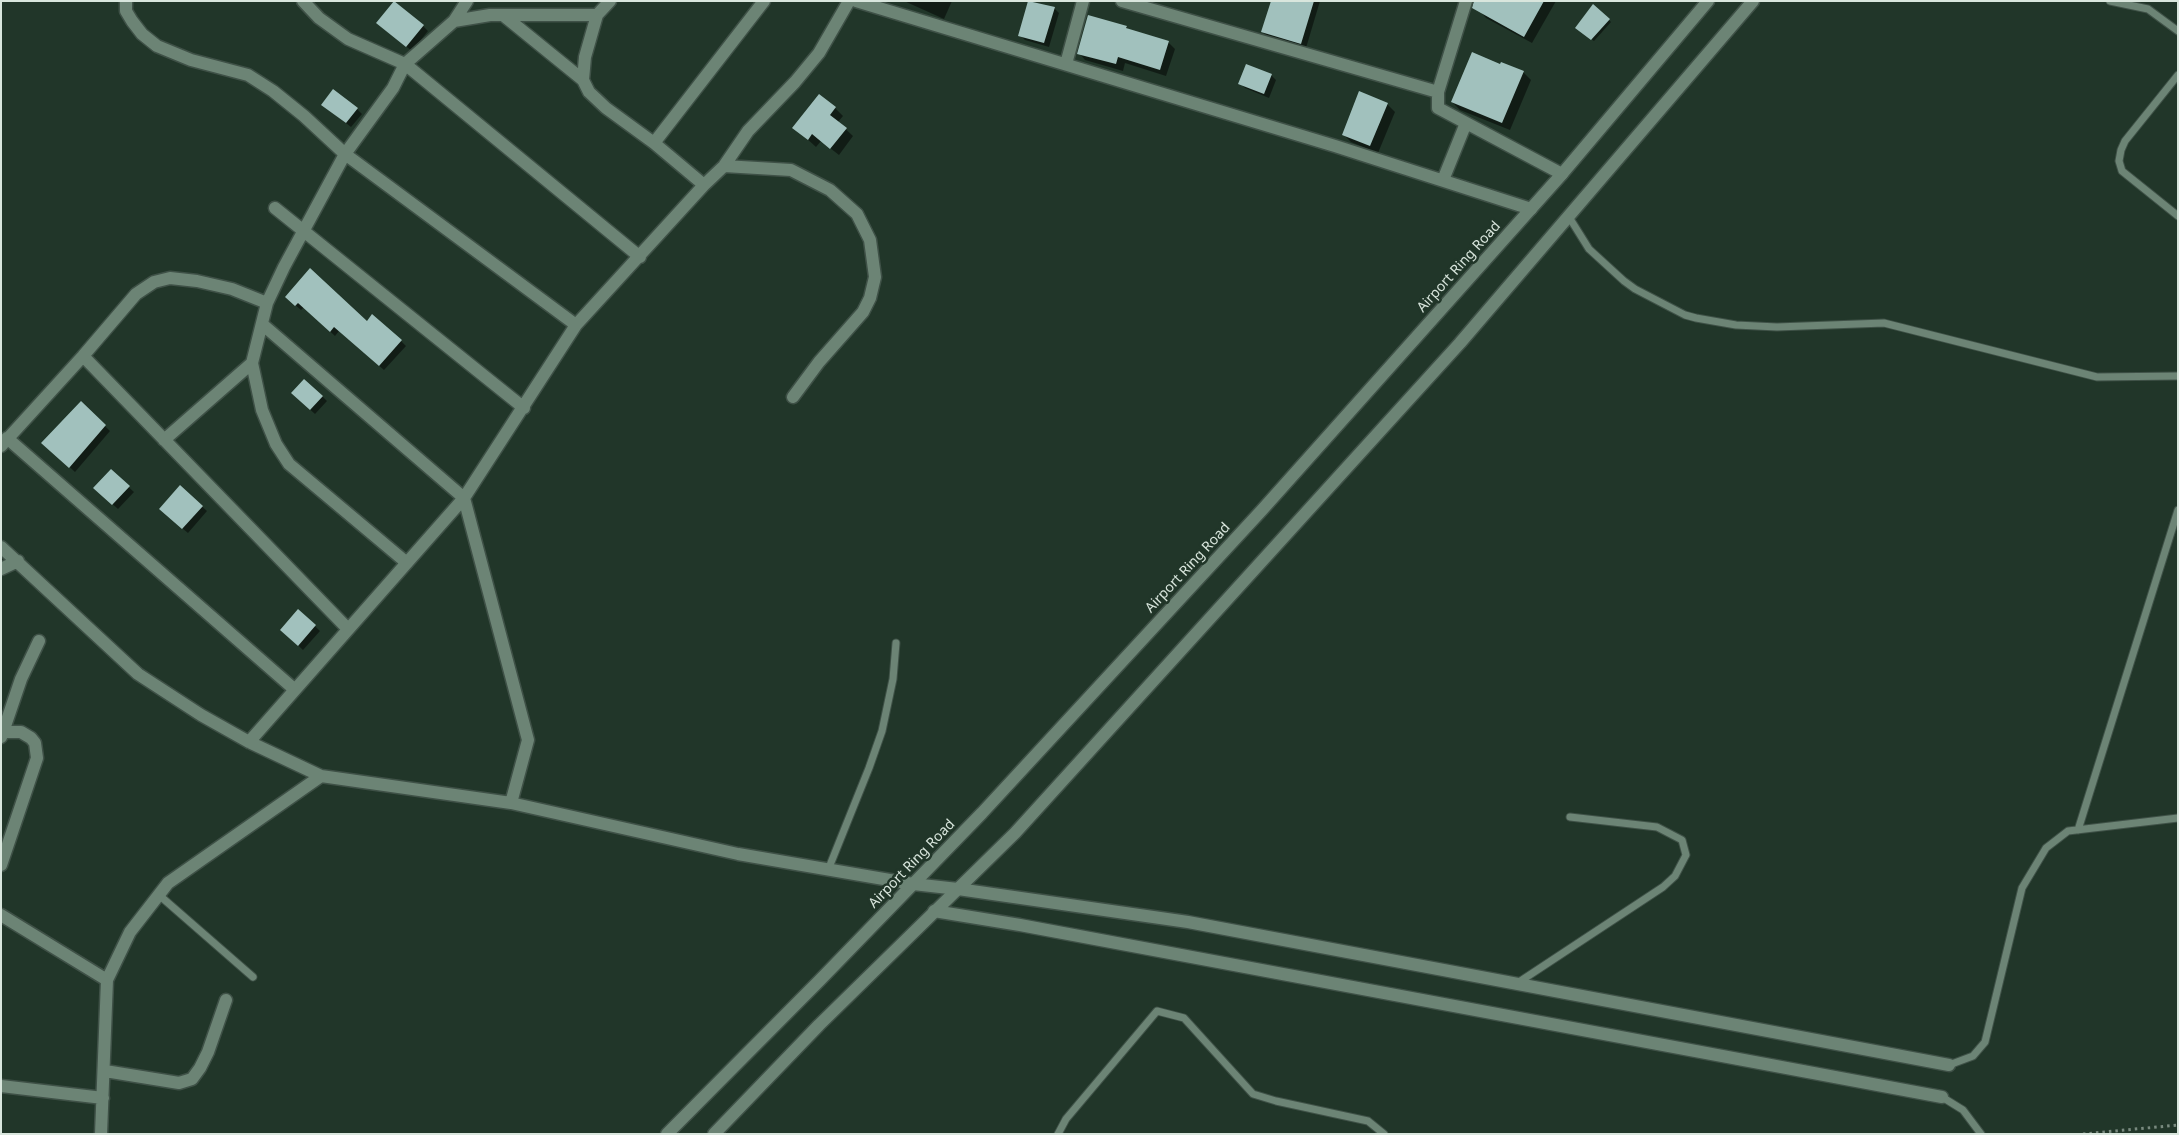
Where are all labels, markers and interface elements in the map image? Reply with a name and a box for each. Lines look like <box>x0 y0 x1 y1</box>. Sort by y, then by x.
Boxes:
street label: Airport Ring Road <box>1414 218 1504 316</box>
street label: Airport Ring Road <box>1142 520 1234 616</box>
street label: Airport Ring Road <box>865 816 959 912</box>

